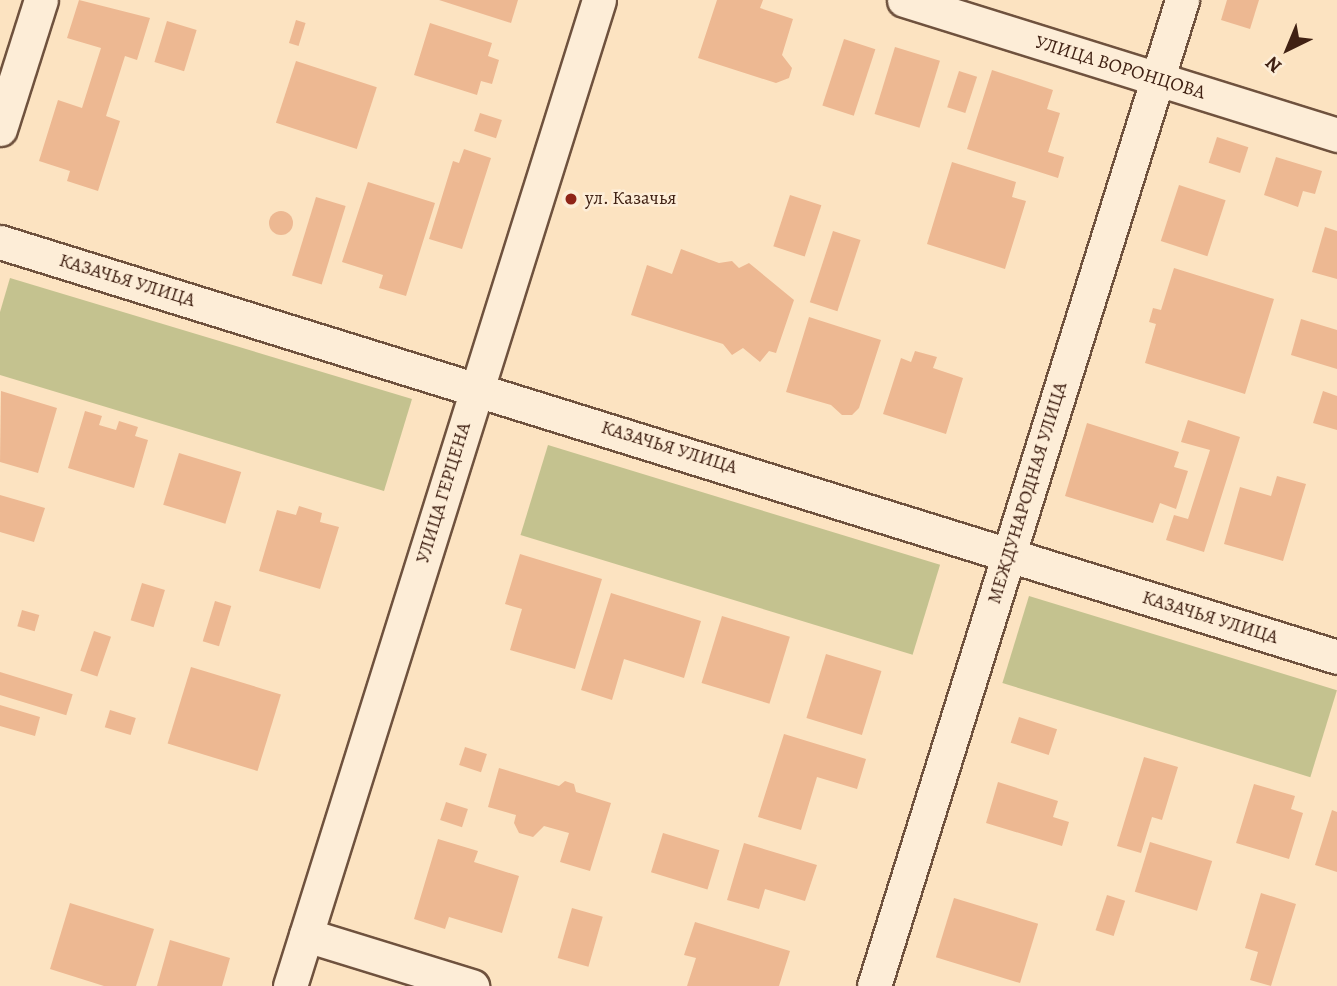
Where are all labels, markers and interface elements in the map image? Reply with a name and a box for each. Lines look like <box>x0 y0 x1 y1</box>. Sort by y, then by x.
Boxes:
north arrow <box>1253 14 1323 84</box>
street label: УЛИЦА ВОРОНЦОВА <box>1032 31 1208 105</box>
text: N <box>1260 50 1288 79</box>
place label: ул. Казачья <box>585 188 677 210</box>
marker: ул. Казачья <box>563 191 579 207</box>
street label: КАЗАЧЬЯ УЛИЦА <box>56 249 198 313</box>
street label: МЕЖДУНАРОДНАЯ УЛИЦА <box>983 379 1073 607</box>
street label: КАЗАЧЬЯ УЛИЦА <box>598 416 740 480</box>
street label: УЛИЦА ГЕРЦЕНА <box>412 420 476 566</box>
street label: КАЗАЧЬЯ УЛИЦА <box>1139 586 1281 650</box>

